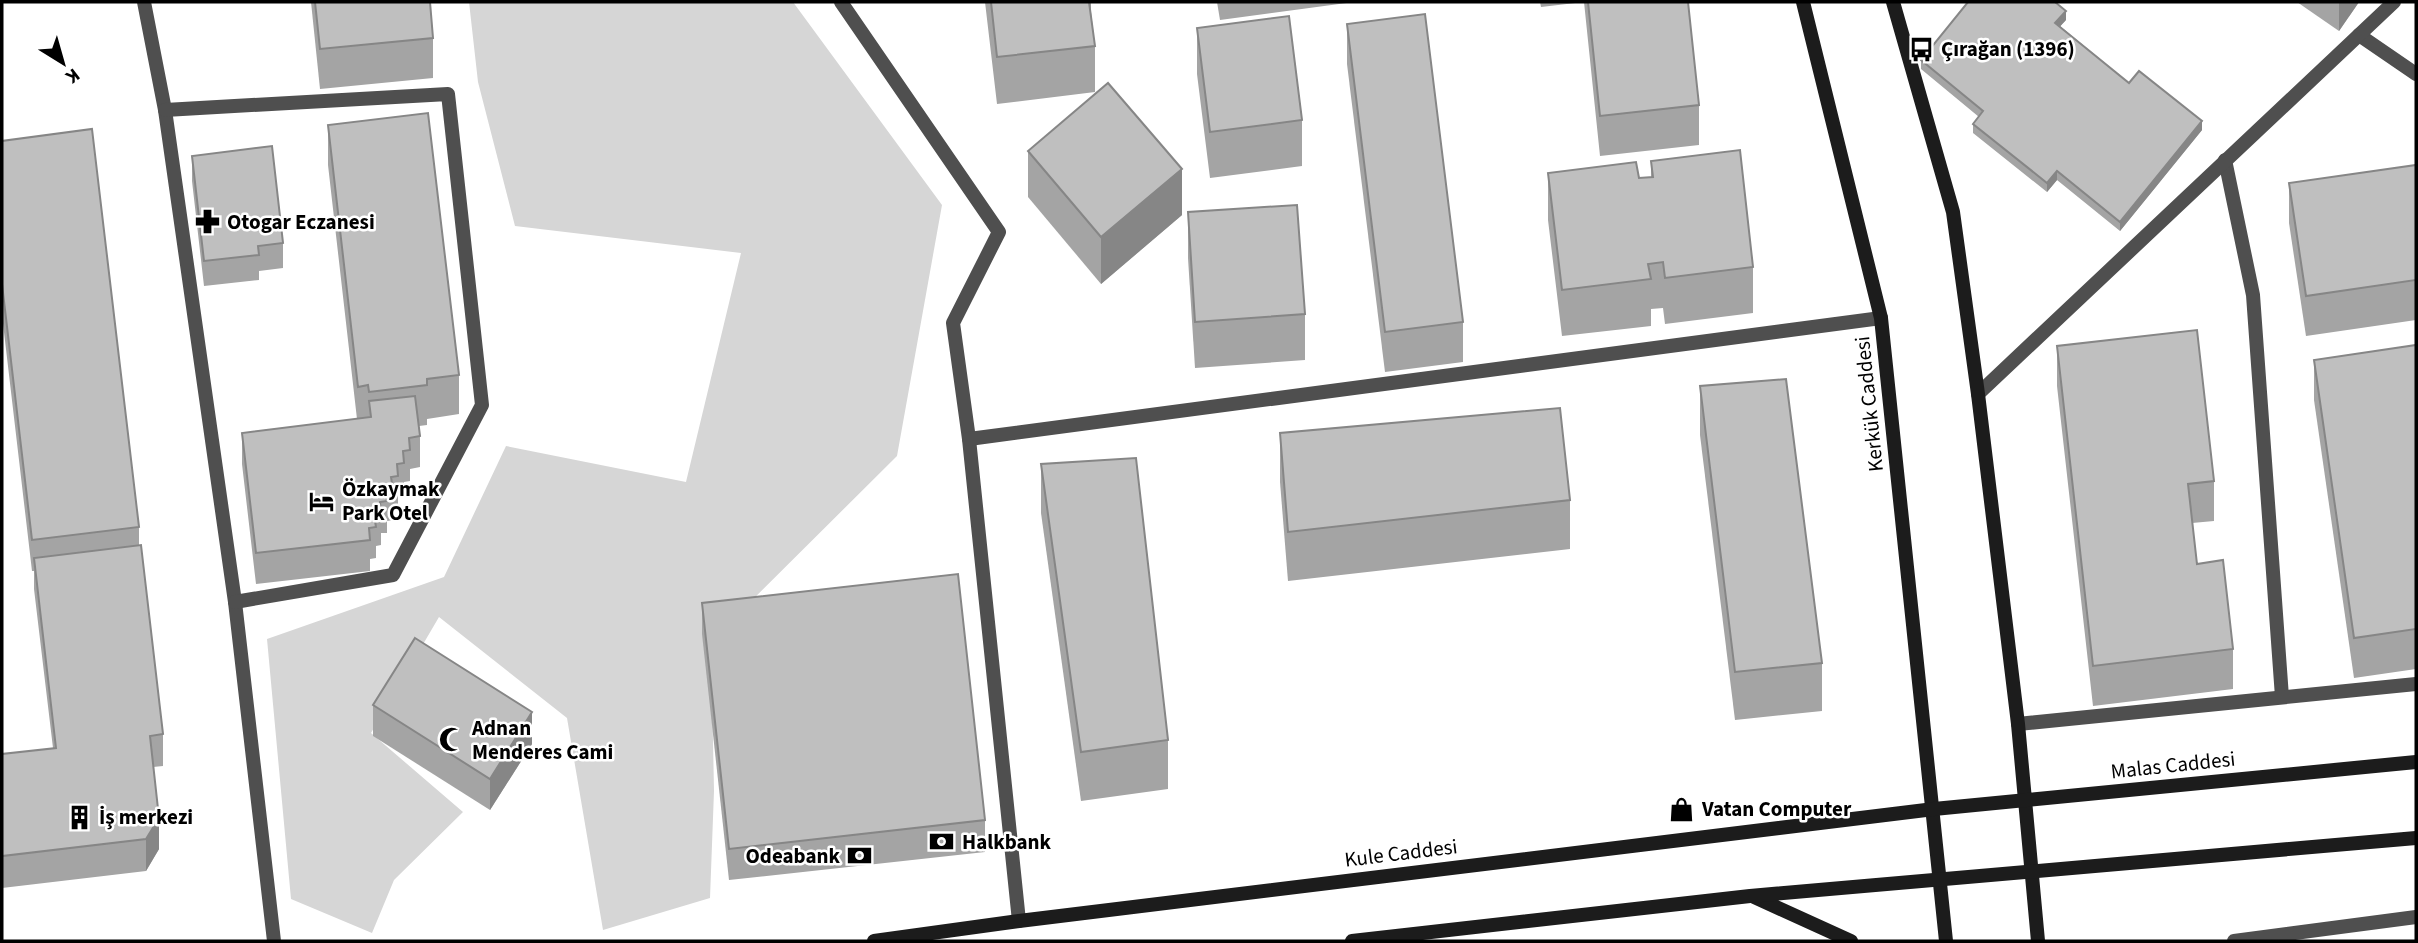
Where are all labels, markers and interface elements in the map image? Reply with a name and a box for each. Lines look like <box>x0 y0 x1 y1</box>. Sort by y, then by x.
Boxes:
north arrow <box>28 28 98 98</box>
place label: Çırağan (1396) <box>1941 34 2075 64</box>
bus stop icon: Çırağan (1396) <box>1907 35 1935 63</box>
text: K <box>59 61 85 90</box>
place label: Otogar Eczanesi <box>227 207 375 237</box>
pharmacy icon: Otogar Eczanesi <box>193 208 221 236</box>
street label: Kerkük Caddesi <box>1847 335 1891 473</box>
place label: Özkaymak Park Otel <box>342 474 440 528</box>
hotel icon: Özkaymak Park Otel <box>308 487 336 515</box>
place label: Adnan Menderes Cami <box>471 713 613 767</box>
mosque icon: Adnan Menderes Cami <box>438 726 466 754</box>
street label: Malas Caddesi <box>2109 744 2237 786</box>
place label: Vatan Computer <box>1701 794 1852 824</box>
shop icon: Vatan Computer <box>1668 795 1696 823</box>
place label: İş merkezi <box>99 802 193 832</box>
building icon: İş merkezi <box>65 803 93 831</box>
place label: Halkbank <box>962 827 1052 857</box>
bank icon: Halkbank <box>928 828 956 856</box>
street label: Kule Caddesi <box>1343 831 1459 875</box>
place label: Odeabank <box>746 841 840 871</box>
bank icon: Odeabank <box>846 842 874 870</box>

